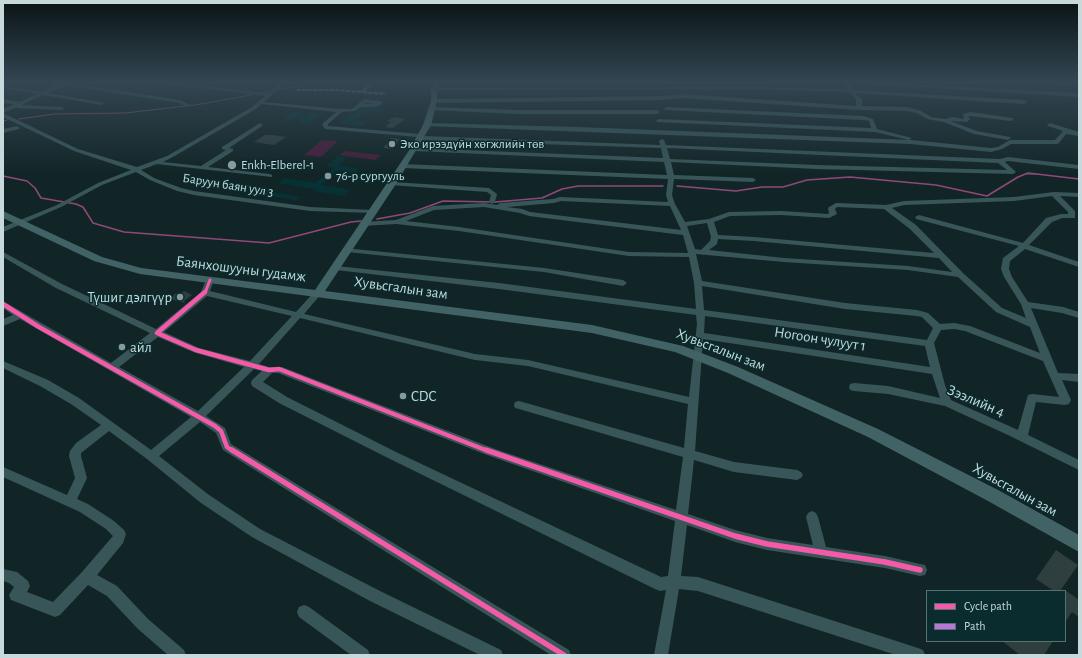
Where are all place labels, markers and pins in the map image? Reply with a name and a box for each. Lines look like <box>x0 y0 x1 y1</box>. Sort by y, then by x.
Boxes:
place label: Эко ирээдүйн хөгжлийн төв <box>400 136 544 152</box>
marker: Эко ирээдүйн хөгжлийн төв <box>387 139 397 149</box>
place label: Enkh-Elberel-1 <box>241 157 314 173</box>
marker: Enkh-Elberel-1 <box>226 159 238 171</box>
place label: 76-р сургууль <box>336 168 404 184</box>
marker: 76-р сургууль <box>323 171 333 181</box>
place label: Түшиг дэлгүүр <box>87 288 172 306</box>
marker: Түшиг дэлгүүр <box>175 292 185 302</box>
place label: айл <box>130 338 152 356</box>
marker: айл <box>117 342 127 352</box>
place label: CDC <box>411 387 436 405</box>
marker: CDC <box>398 391 408 401</box>

